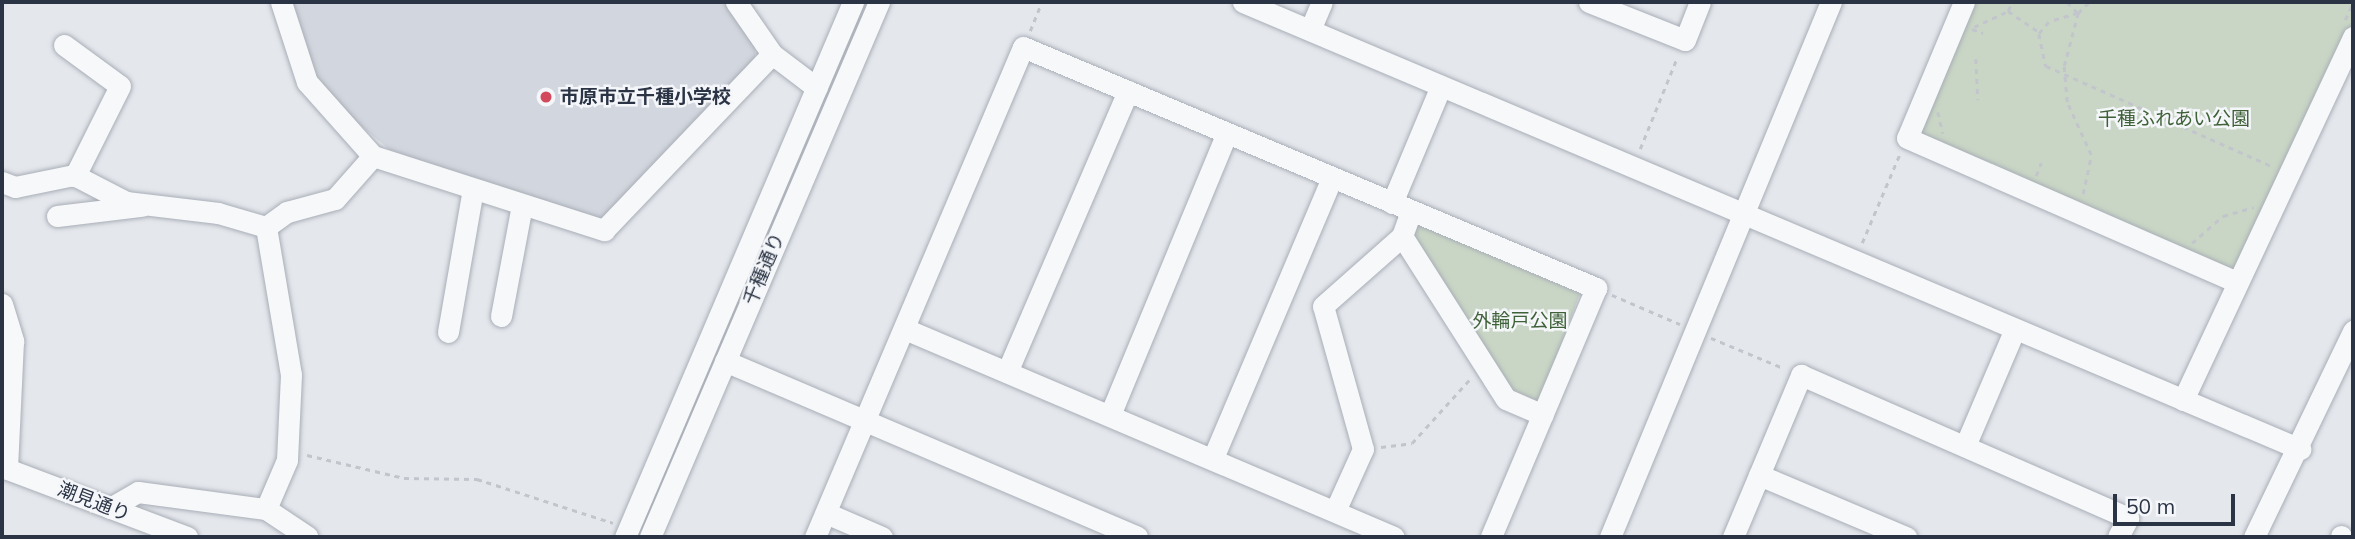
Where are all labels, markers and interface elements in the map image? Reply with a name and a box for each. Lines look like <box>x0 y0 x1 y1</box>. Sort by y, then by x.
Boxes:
place label: 市原市立千種小学校 <box>560 86 731 108</box>
marker: 市原市立千種小学校 <box>538 89 554 105</box>
park label: 千種ふれあい公園 <box>2098 108 2250 130</box>
street label: 千種通り <box>739 230 789 308</box>
park label: 外輪戸公園 <box>1473 310 1567 332</box>
street label: 潮見通り <box>54 478 134 526</box>
scale bar <box>2117 480 2240 524</box>
text: 50 m <box>2126 493 2175 519</box>

